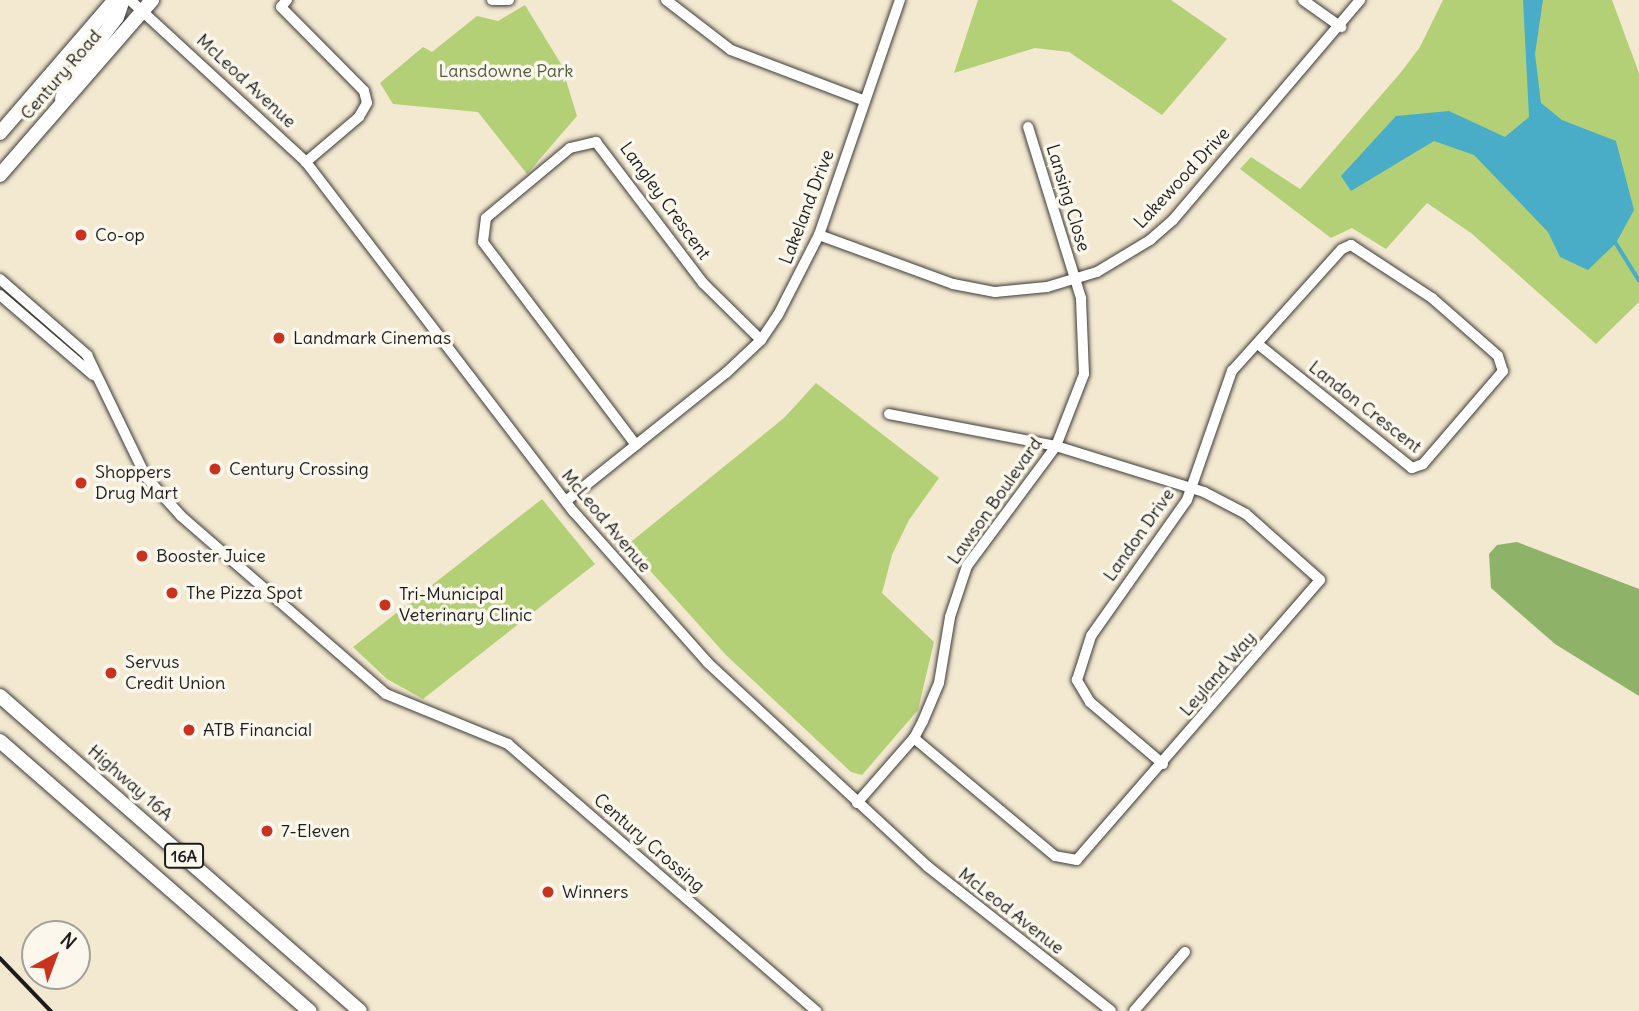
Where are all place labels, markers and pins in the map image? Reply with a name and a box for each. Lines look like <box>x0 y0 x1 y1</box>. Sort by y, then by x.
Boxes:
place label: Co-op <box>95 224 145 246</box>
marker: Co-op <box>73 227 89 243</box>
place label: Landmark Cinemas <box>293 327 451 349</box>
marker: Landmark Cinemas <box>271 330 287 346</box>
place label: Century Crossing <box>229 458 369 480</box>
marker: Century Crossing <box>207 461 223 477</box>
place label: Shoppers Drug Mart <box>95 462 178 504</box>
marker: Shoppers Drug Mart <box>73 475 89 491</box>
place label: Booster Juice <box>156 545 266 567</box>
marker: Booster Juice <box>134 548 150 564</box>
place label: The Pizza Spot <box>186 582 303 604</box>
place label: Tri-Municipal Veterinary Clinic <box>399 584 532 626</box>
marker: The Pizza Spot <box>164 585 180 601</box>
marker: Tri-Municipal Veterinary Clinic <box>377 597 393 613</box>
place label: Servus Credit Union <box>125 652 225 694</box>
marker: Servus Credit Union <box>103 665 119 681</box>
place label: ATB Financial <box>203 719 312 741</box>
marker: ATB Financial <box>181 722 197 738</box>
place label: 7-Eleven <box>281 820 350 842</box>
marker: 7-Eleven <box>259 823 275 839</box>
place label: Winners <box>562 881 628 903</box>
marker: Winners <box>540 884 556 900</box>

